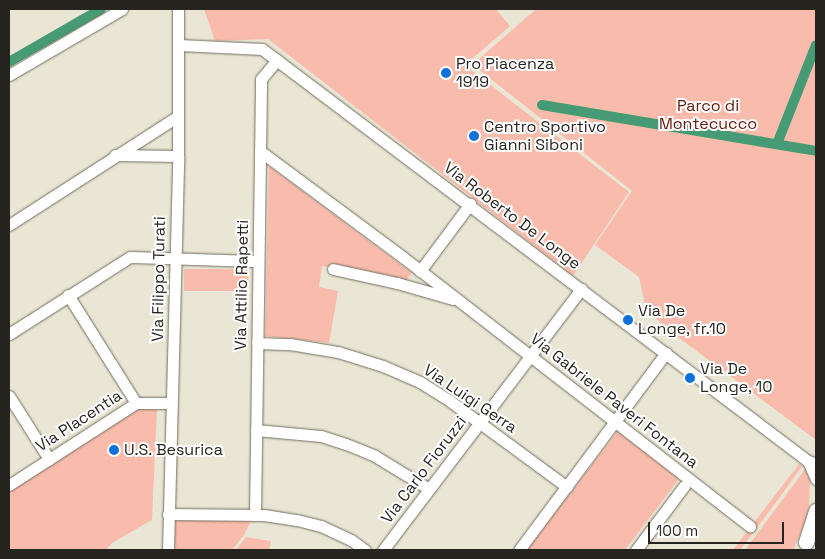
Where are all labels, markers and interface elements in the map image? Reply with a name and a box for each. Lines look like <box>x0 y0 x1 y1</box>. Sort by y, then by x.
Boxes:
place label: Pro Piacenza 1919 <box>456 54 554 92</box>
marker: Pro Piacenza 1919 <box>440 67 452 79</box>
park label: Parco di Montecucco <box>659 96 757 134</box>
place label: Centro Sportivo Gianni Siboni <box>484 117 606 155</box>
marker: Centro Sportivo Gianni Siboni <box>468 130 480 142</box>
street label: Via Roberto De Longe <box>440 158 584 274</box>
street label: Via Filippo Turati <box>148 216 170 342</box>
street label: Via Attilio Rapetti <box>231 219 253 351</box>
place label: Via De Longe, fr.10 <box>638 301 727 339</box>
marker: Via De Longe, fr.10 <box>622 314 634 326</box>
street label: Via Gabriele Paveri Fontana <box>526 329 702 473</box>
place label: Via De Longe, 10 <box>700 359 773 397</box>
street label: Via Luigi Gerra <box>420 361 520 437</box>
marker: Via De Longe, 10 <box>684 372 696 384</box>
street label: Via Placentia <box>32 386 126 456</box>
street label: Via Carlo Fioruzzi <box>377 413 471 527</box>
place label: U.S. Besurica <box>124 440 223 460</box>
marker: U.S. Besurica <box>108 444 120 456</box>
scale bar <box>650 512 786 544</box>
text: 100 m <box>656 521 698 540</box>

